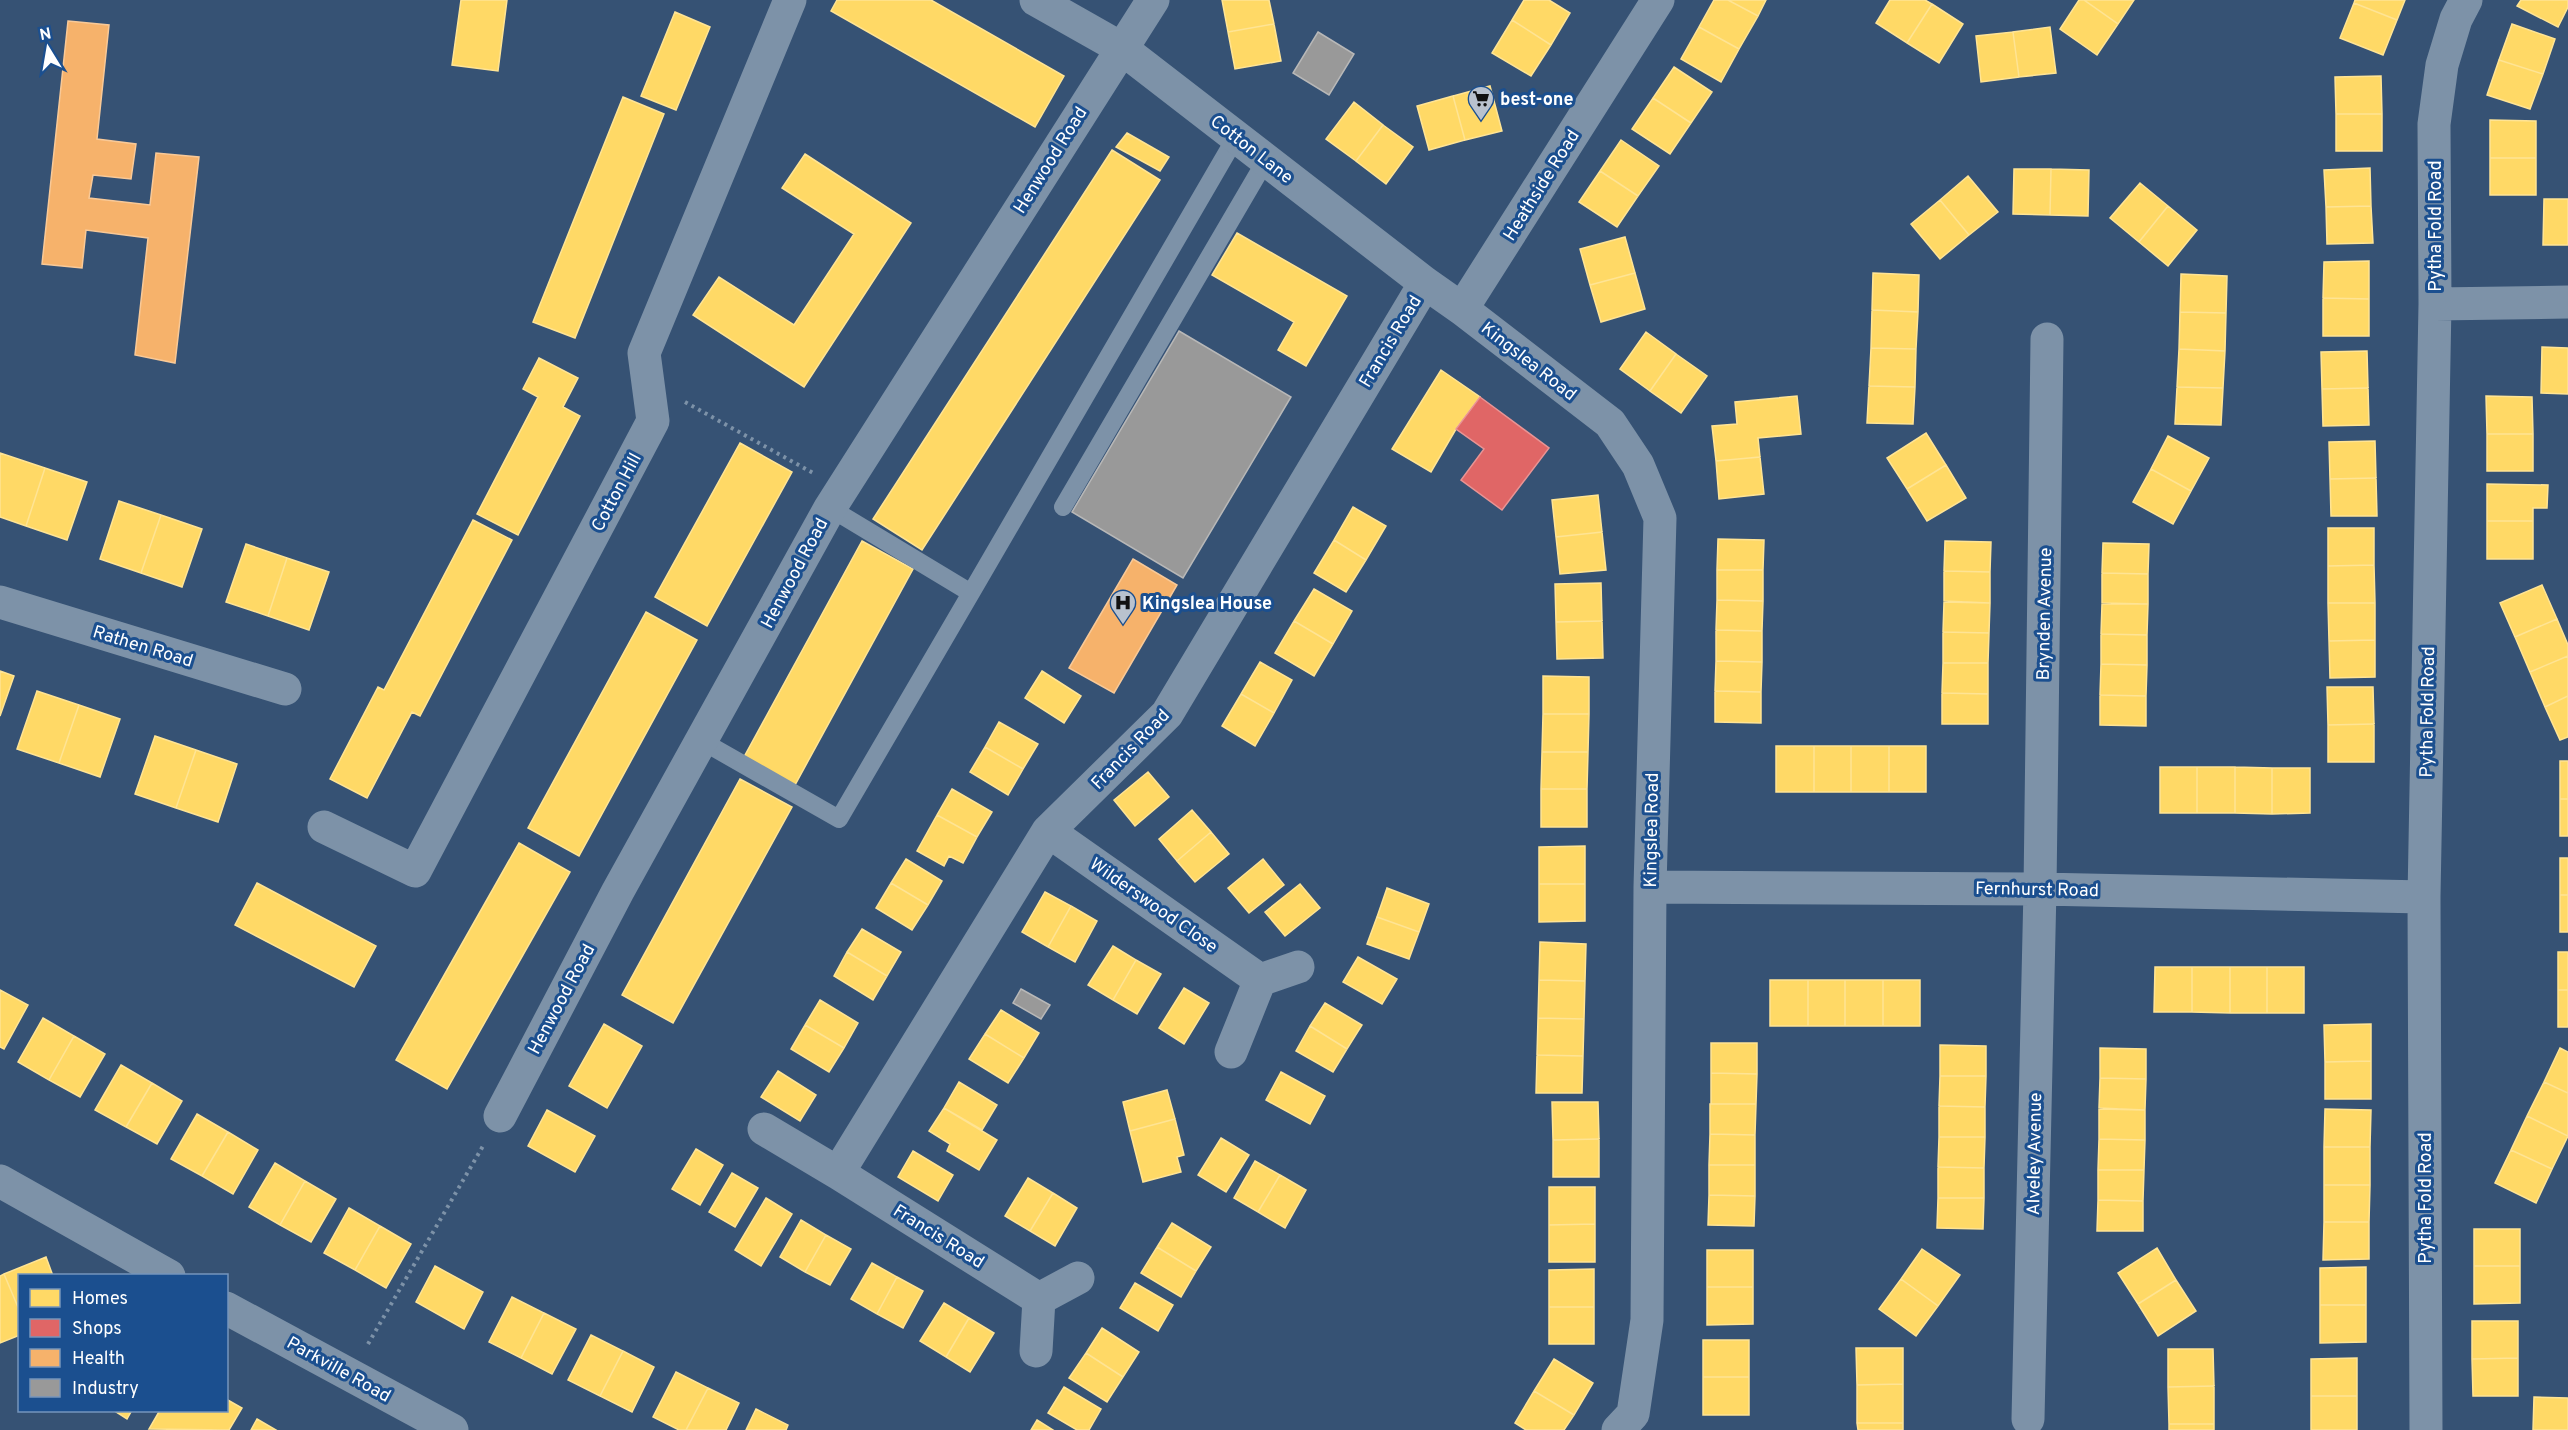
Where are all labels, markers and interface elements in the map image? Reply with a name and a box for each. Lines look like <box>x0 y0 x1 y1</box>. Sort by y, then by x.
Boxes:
north arrow <box>18 18 78 78</box>
text: N <box>38 24 53 46</box>
supermarket icon: best-one <box>1466 84 1496 122</box>
place label: best-one <box>1500 89 1574 112</box>
street label: Henwood Road <box>1009 103 1093 219</box>
street label: Cotton Lane <box>1205 111 1297 190</box>
street label: Heathside Road <box>1499 126 1586 246</box>
street label: Pytha Fold Road <box>2425 160 2448 292</box>
street label: Francis Road <box>1355 292 1428 392</box>
street label: Kingslea Road <box>1476 318 1581 407</box>
street label: Cotton Hill <box>587 449 648 536</box>
street label: Henwood Road <box>757 515 834 633</box>
street label: Brynden Avenue <box>2033 547 2058 681</box>
hospital icon: Kingslea House <box>1108 588 1138 626</box>
place label: Kingslea House <box>1142 593 1272 616</box>
street label: Rathen Road <box>90 621 196 674</box>
street label: Pytha Fold Road <box>2416 646 2441 778</box>
street label: Francis Road <box>1087 705 1175 795</box>
street label: Kingslea Road <box>1640 772 1665 888</box>
street label: Wilderswood Close <box>1085 853 1222 959</box>
street label: Fernhurst Road <box>1975 878 2099 903</box>
street label: Henwood Road <box>524 941 601 1059</box>
street label: Alveley Avenue <box>2023 1092 2048 1216</box>
street label: Pytha Fold Road <box>2415 1132 2438 1264</box>
street label: Francis Road <box>888 1200 988 1274</box>
legend <box>18 1274 228 1412</box>
text: Homes <box>72 1288 128 1311</box>
text: Shops <box>72 1318 122 1341</box>
street label: Parkville Road <box>282 1332 394 1408</box>
text: Health <box>72 1348 125 1371</box>
text: Industry <box>72 1378 139 1401</box>

